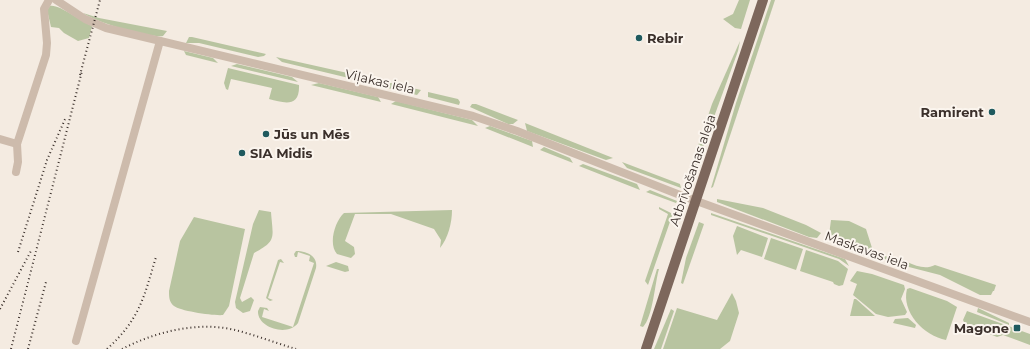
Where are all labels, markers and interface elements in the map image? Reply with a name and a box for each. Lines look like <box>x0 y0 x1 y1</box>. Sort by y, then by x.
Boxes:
place label: Rebir <box>647 30 684 46</box>
marker: Rebir <box>634 33 644 43</box>
street label: Viļakas iela <box>343 65 416 99</box>
place label: Ramirent <box>921 104 984 120</box>
marker: Ramirent <box>987 107 997 117</box>
street label: Atbrīvošanas aleja <box>665 112 719 228</box>
place label: Jūs un Mēs <box>273 126 350 142</box>
marker: Jūs un Mēs <box>261 129 271 139</box>
place label: SIA Midis <box>250 145 312 161</box>
marker: SIA Midis <box>237 148 247 158</box>
street label: Maskavas iela <box>823 227 911 273</box>
place label: Magone <box>954 320 1009 336</box>
marker: Magone <box>1012 323 1022 333</box>

